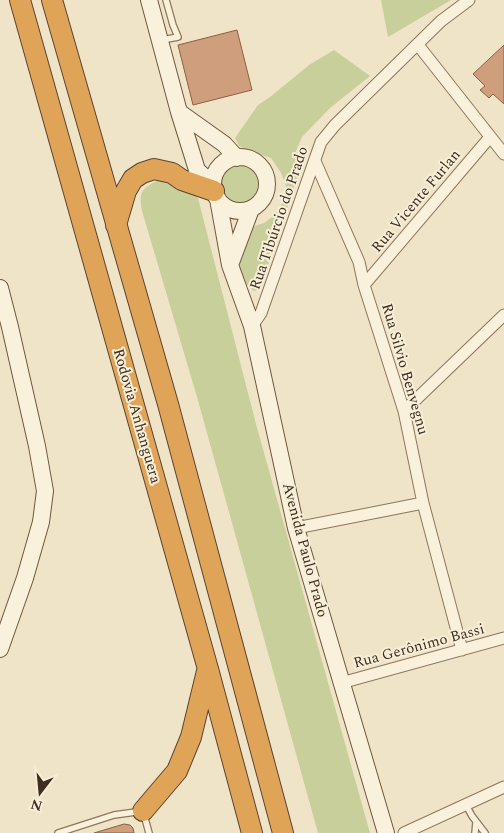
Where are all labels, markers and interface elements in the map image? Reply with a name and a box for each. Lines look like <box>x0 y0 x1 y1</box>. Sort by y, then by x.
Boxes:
street label: Rua Tibúrcio do Prado <box>244 143 314 293</box>
street label: Rua Vicente Furlan <box>366 144 466 258</box>
street label: Rua Silvio Benvegnu <box>375 301 435 437</box>
street label: Rodovia Anhanguera <box>107 346 167 487</box>
street label: Avenida Paulo Prado <box>276 480 334 620</box>
street label: Rua Gerônimo Bassi <box>351 617 487 675</box>
north arrow <box>15 768 65 818</box>
text: N <box>28 793 45 817</box>

